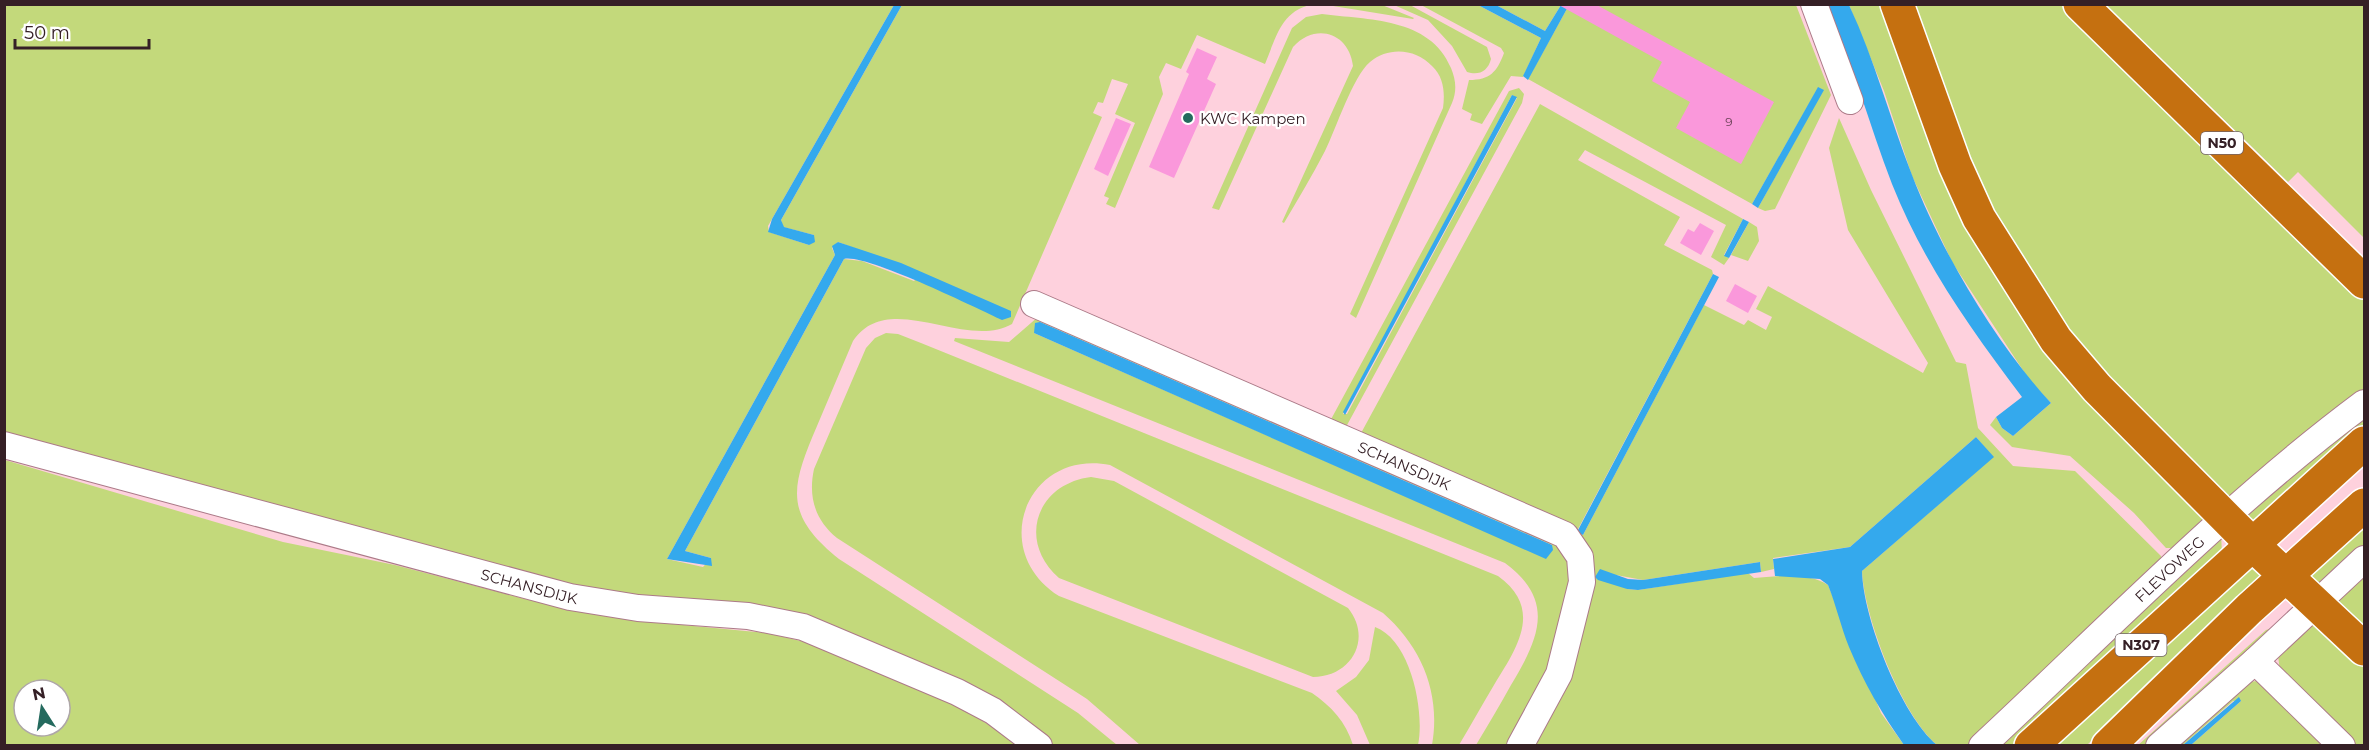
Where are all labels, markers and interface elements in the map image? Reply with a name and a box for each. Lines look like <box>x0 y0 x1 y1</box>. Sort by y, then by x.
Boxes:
scale bar <box>15 12 148 50</box>
text: 50 m <box>24 22 70 44</box>
place label: KWC Kampen <box>1200 109 1306 128</box>
marker: KWC Kampen <box>1181 111 1195 125</box>
house number: 9 <box>1725 114 1733 129</box>
road number: N50 <box>2201 132 2243 154</box>
street label: SCHANSDIJK <box>1355 437 1454 494</box>
street label: FLEVOWEG <box>2130 531 2208 606</box>
street label: SCHANSDIJK <box>479 564 579 608</box>
road number: N307 <box>2116 634 2166 656</box>
north arrow <box>12 678 72 738</box>
text: N <box>31 683 47 704</box>

